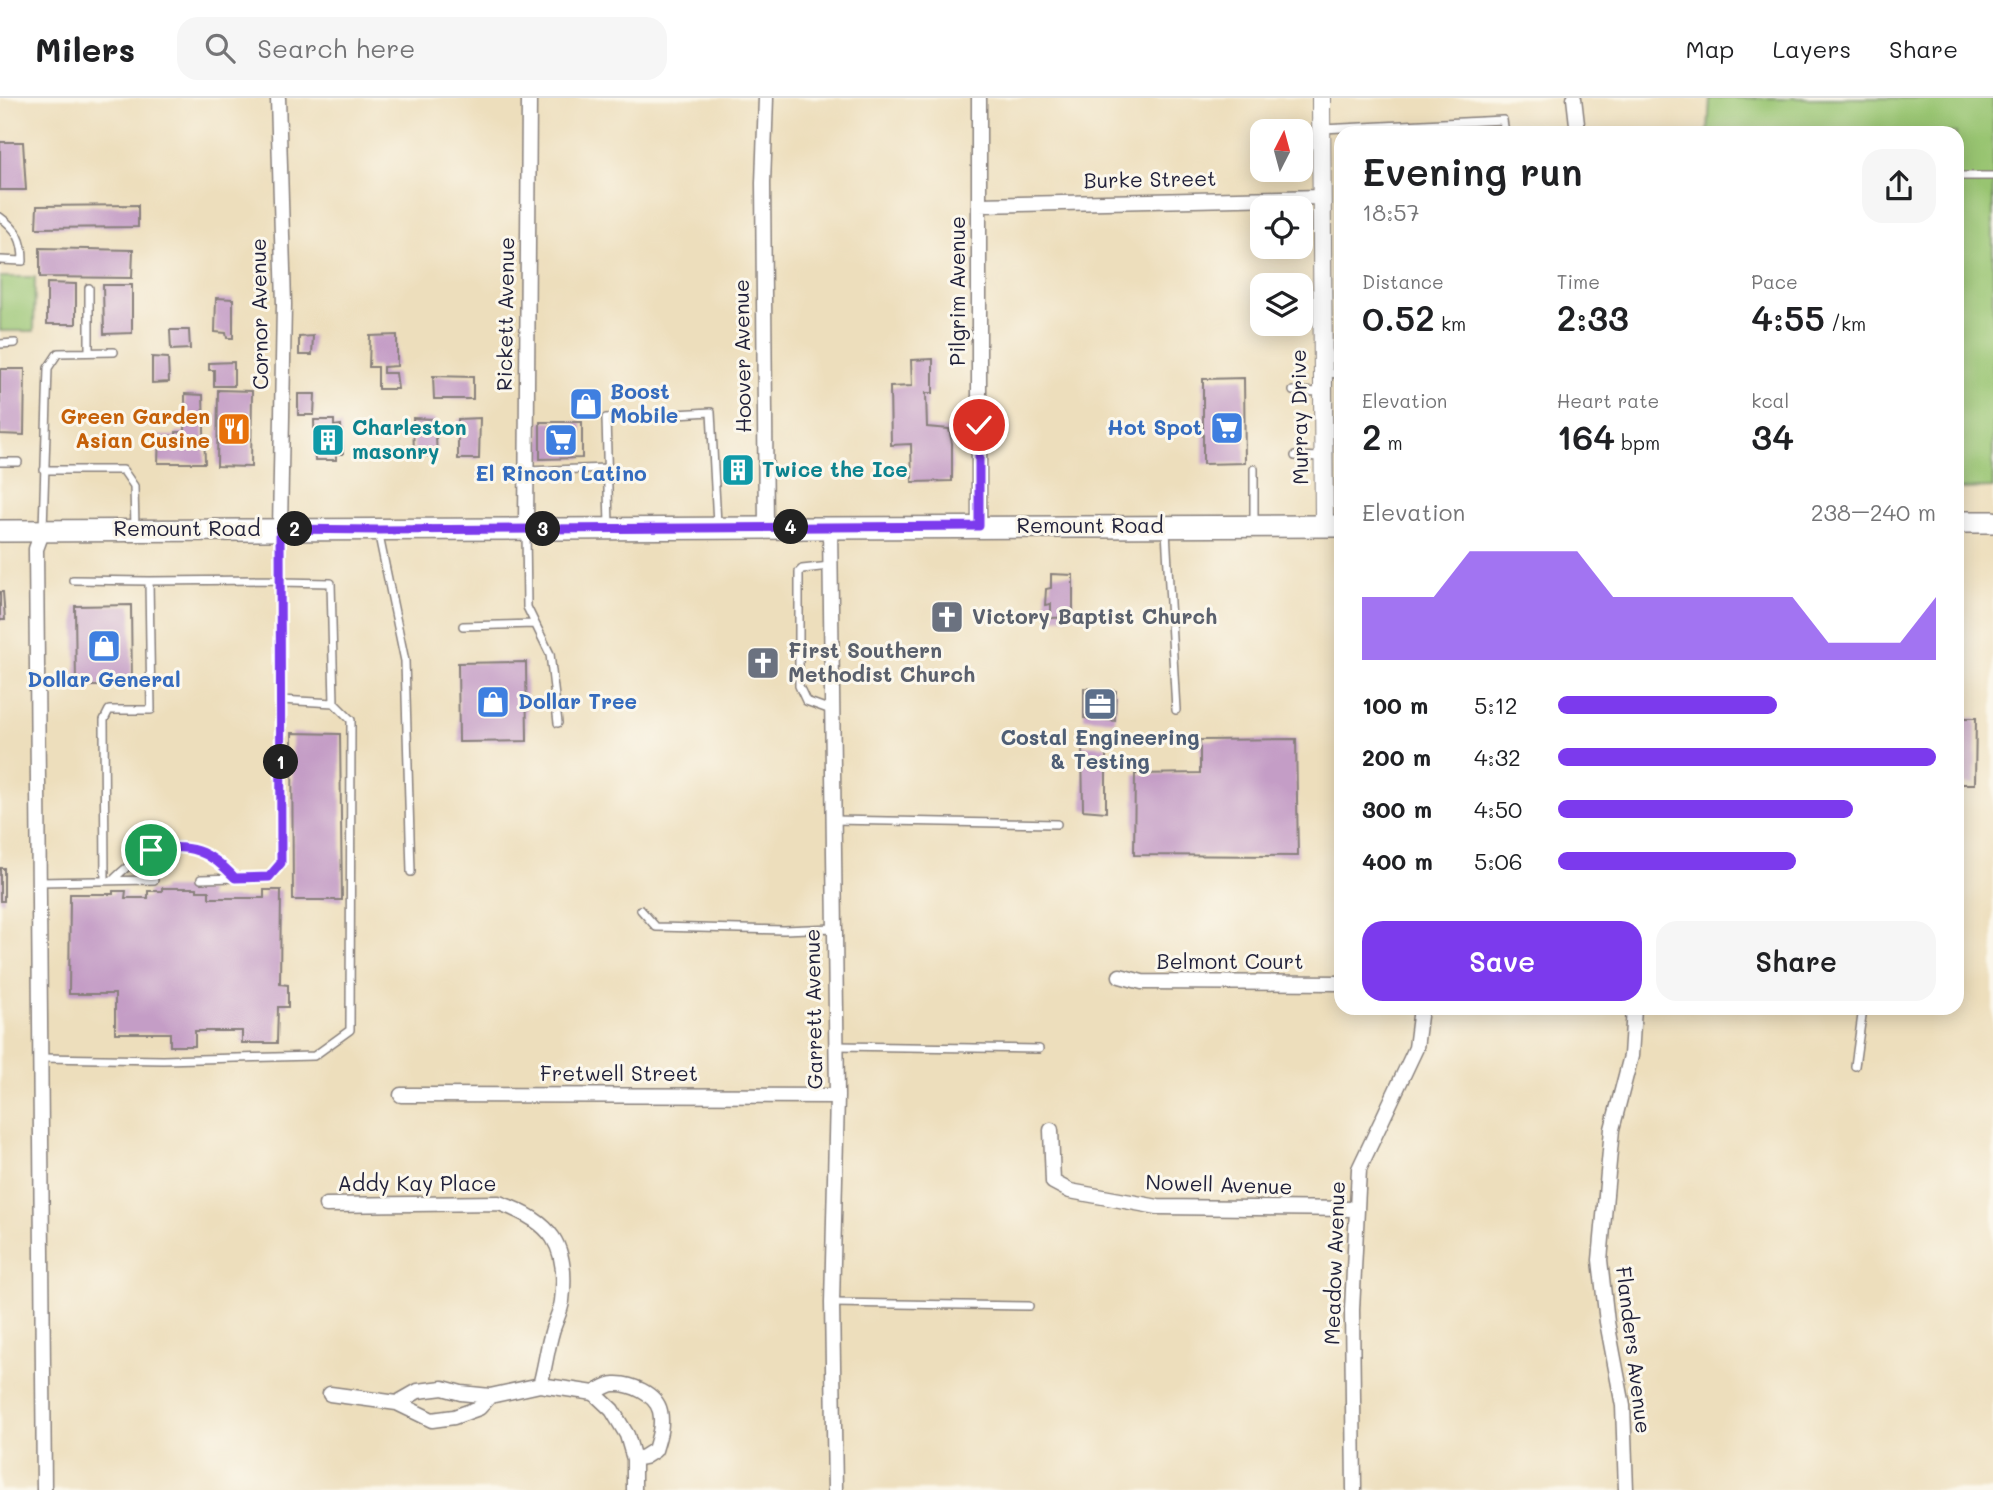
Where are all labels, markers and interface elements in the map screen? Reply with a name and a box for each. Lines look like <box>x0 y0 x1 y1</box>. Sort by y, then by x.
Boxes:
search box <box>177 17 667 80</box>
text: Milers <box>35 27 135 70</box>
icon: search <box>201 29 239 67</box>
text: Search here <box>257 31 415 65</box>
text: Map <box>1686 33 1734 64</box>
text: Layers <box>1772 33 1851 64</box>
text: Share <box>1889 33 1958 64</box>
north arrow <box>1250 119 1312 182</box>
map controls <box>1250 119 1313 336</box>
text: Evening run <box>1362 146 1583 196</box>
button: share <box>1862 149 1936 223</box>
street label: Burke Street <box>1083 164 1217 193</box>
button: locate <box>1250 196 1313 259</box>
text: 18:57 <box>1362 197 1420 227</box>
street label: Pilgrim Avenue <box>943 216 970 366</box>
street label: Rickett Avenue <box>490 237 519 391</box>
street label: Cornor Avenue <box>244 238 273 390</box>
text: Distance <box>1362 269 1444 294</box>
text: Time <box>1557 269 1600 294</box>
text: Pace <box>1751 269 1798 294</box>
button: layers <box>1250 273 1313 336</box>
street label: Hoover Avenue <box>727 279 756 433</box>
text: 0.52 <box>1362 294 1435 340</box>
text: 2:33 <box>1557 294 1629 340</box>
text: 4:55 <box>1751 294 1825 340</box>
text: km <box>1435 311 1466 336</box>
text: /km <box>1825 311 1866 336</box>
street label: Murray Drive <box>1284 349 1313 485</box>
place label: Boost Mobile <box>610 377 678 428</box>
shop icon: Boost Mobile <box>567 385 605 423</box>
text: Elevation <box>1362 388 1447 413</box>
text: Heart rate <box>1557 388 1659 413</box>
text: kcal <box>1751 388 1789 413</box>
pin <box>949 395 1009 455</box>
place label: Green Garden Asian Cusine <box>60 402 210 453</box>
icon: check <box>960 406 998 444</box>
supermarket icon: Hot Spot <box>1208 409 1246 447</box>
restaurant icon: Green Garden Asian Cusine <box>215 410 253 448</box>
place label: Charleston masonry <box>352 413 467 465</box>
place label: Hot Spot <box>1107 413 1202 440</box>
text: 2 <box>1362 413 1382 459</box>
text: 164 <box>1557 413 1615 459</box>
text: 34 <box>1751 413 1794 459</box>
building icon: Charleston masonry <box>309 421 347 459</box>
supermarket icon: El Rincon Latino <box>542 421 580 459</box>
text: m <box>1382 430 1403 455</box>
text: bpm <box>1615 430 1660 455</box>
building icon: Twice the Ice <box>719 451 757 489</box>
place label: Twice the Ice <box>762 455 908 482</box>
place label: El Rincon Latino <box>475 459 647 486</box>
text: Elevation <box>1362 497 1465 527</box>
text: 238–240 m <box>1811 497 1936 527</box>
pin: 4 <box>774 510 808 544</box>
street label: Remount Road <box>1016 511 1164 538</box>
pin: 2 <box>278 512 312 546</box>
pin: 3 <box>526 512 560 546</box>
street label: Remount Road <box>113 514 261 541</box>
text: 4 <box>784 514 797 539</box>
text: 2 <box>289 516 300 541</box>
text: 3 <box>537 516 548 541</box>
church icon: Victory Baptist Church <box>928 598 966 636</box>
place label: Victory Baptist Church <box>972 602 1217 630</box>
shop icon: Dollar General <box>85 627 123 665</box>
place label: First Southern Methodist Church <box>788 636 975 687</box>
church icon: First Southern Methodist Church <box>744 644 782 682</box>
place label: Dollar General <box>27 665 181 692</box>
shop icon: Dollar Tree <box>474 683 512 721</box>
office icon: Costal Engineering & Testing <box>1081 685 1119 723</box>
place label: Dollar Tree <box>518 687 637 714</box>
text: 100 m <box>1362 690 1428 720</box>
text: 5:12 <box>1474 690 1518 720</box>
place label: Costal Engineering & Testing <box>1000 723 1200 774</box>
text: 200 m <box>1362 742 1431 772</box>
text: 4:32 <box>1474 742 1521 772</box>
pin: 1 <box>264 744 298 780</box>
text: 1 <box>276 749 285 774</box>
text: 300 m <box>1362 794 1432 824</box>
text: 4:50 <box>1474 794 1522 824</box>
pin <box>121 820 181 880</box>
icon: arrive <box>132 831 170 869</box>
text: 400 m <box>1362 846 1433 876</box>
text: 5:06 <box>1474 846 1523 876</box>
button: Save <box>1362 921 1642 1001</box>
button: Share <box>1656 921 1936 1001</box>
street label: Garrett Avenue <box>798 929 827 1090</box>
street label: Belmont Court <box>1157 947 1303 974</box>
street label: Fretwell Street <box>540 1059 698 1086</box>
street label: Nowell Avenue <box>1145 1167 1293 1200</box>
street label: Addy Kay Place <box>338 1169 496 1196</box>
street label: Meadow Avenue <box>1317 1180 1350 1346</box>
street label: Flanders Avenue <box>1611 1265 1658 1435</box>

